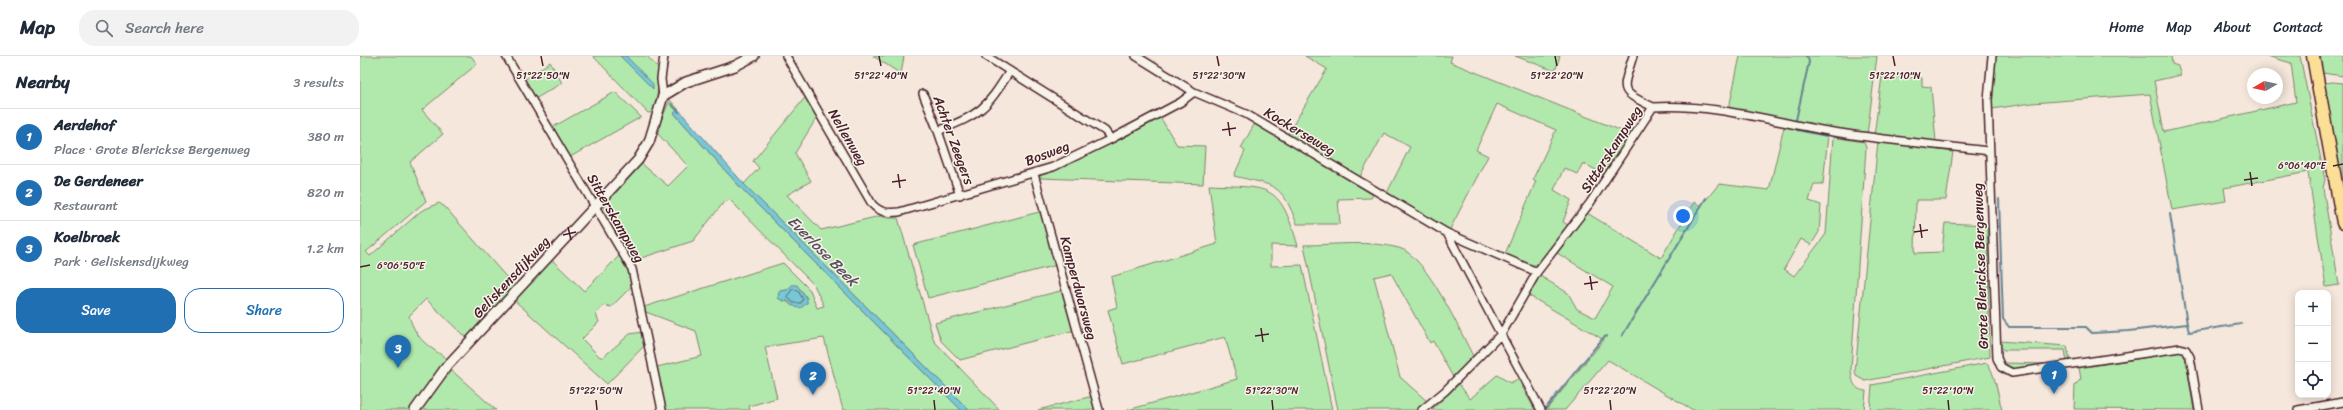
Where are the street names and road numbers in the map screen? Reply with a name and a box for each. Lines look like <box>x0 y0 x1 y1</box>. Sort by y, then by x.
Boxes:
street label: Achter Zeegers <box>925 91 981 189</box>
street label: Kockerseweg <box>1259 100 1341 163</box>
street label: Sitterskampweg <box>1574 100 1649 198</box>
street label: Nellenweg <box>821 104 874 171</box>
street label: Bosweg <box>1021 133 1073 173</box>
street label: Sitterskampweg <box>580 169 651 268</box>
street label: Grote Blerickse Bergenweg <box>1965 182 1996 350</box>
street label: Geliskensdijkweg <box>466 230 556 324</box>
street label: Kamperdwarsweg <box>1053 233 1104 343</box>

